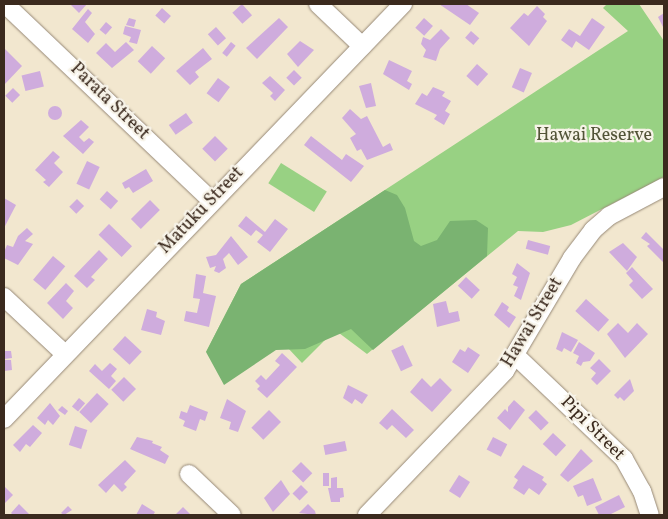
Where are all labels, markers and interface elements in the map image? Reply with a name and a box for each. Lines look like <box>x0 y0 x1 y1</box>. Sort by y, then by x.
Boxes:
street label: Parata Street <box>65 59 153 145</box>
park label: Hawai Reserve <box>536 125 652 147</box>
street label: Matuku Street <box>155 163 249 259</box>
street label: Hawai Street <box>498 274 568 372</box>
street label: Pipi Street <box>555 392 629 466</box>

